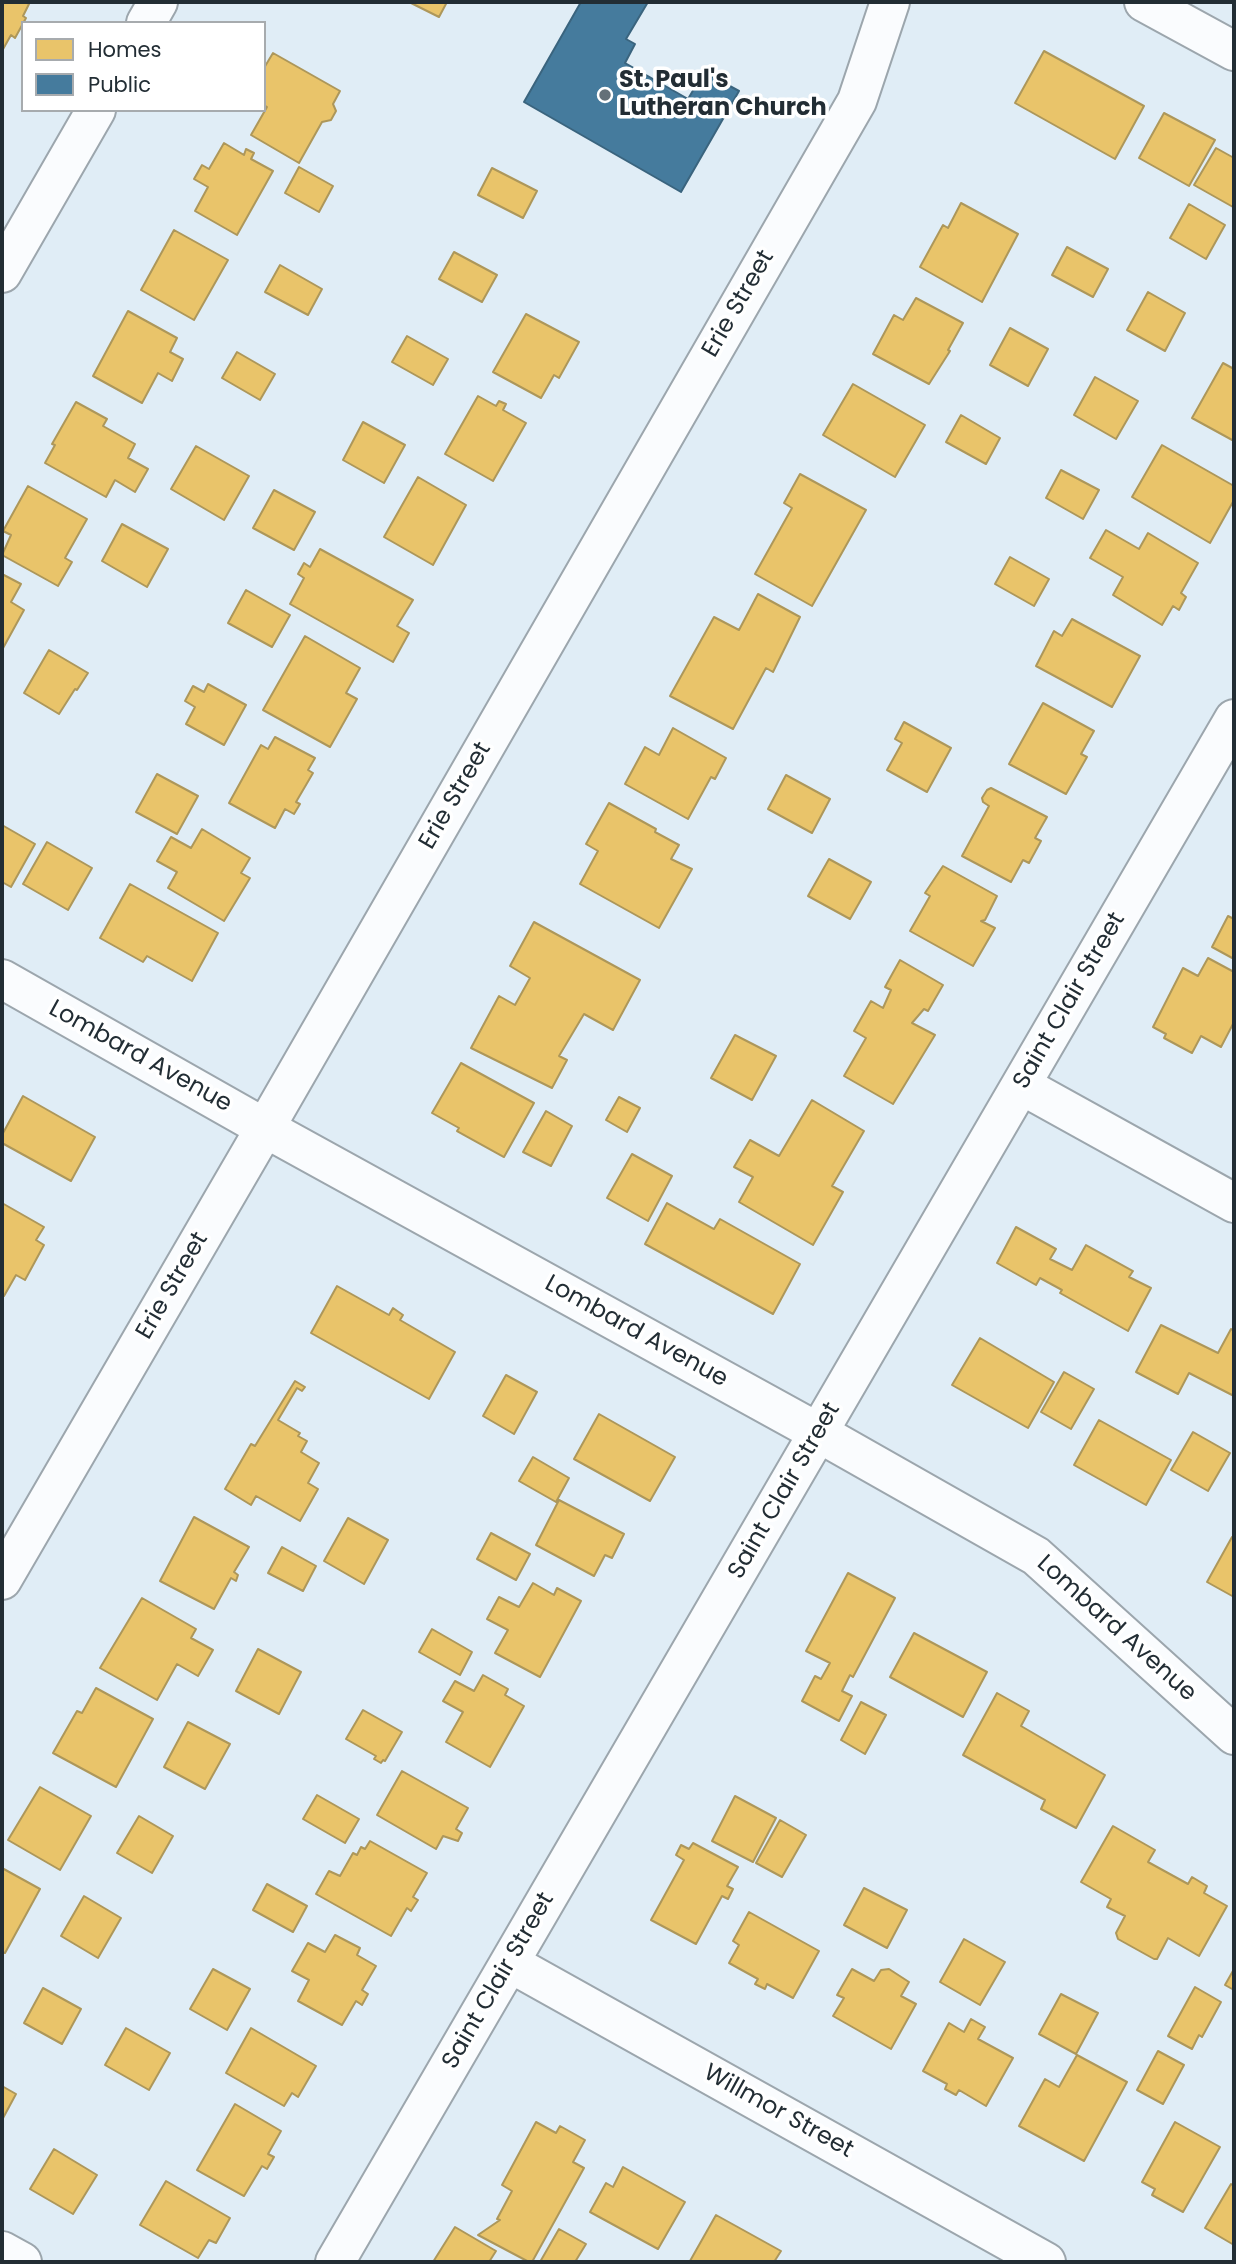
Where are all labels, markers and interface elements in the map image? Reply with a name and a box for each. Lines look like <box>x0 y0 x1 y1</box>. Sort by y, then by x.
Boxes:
legend <box>21 21 266 112</box>
text: Homes <box>88 35 162 64</box>
place label: St. Paul's Lutheran Church <box>619 67 827 123</box>
text: Public <box>88 70 151 99</box>
marker: St. Paul's Lutheran Church <box>597 87 613 103</box>
street label: Erie Street <box>697 245 781 363</box>
street label: Erie Street <box>414 737 498 855</box>
street label: Saint Clair Street <box>1008 908 1132 1094</box>
street label: Lombard Avenue <box>44 995 236 1119</box>
street label: Erie Street <box>131 1227 215 1345</box>
street label: Lombard Avenue <box>540 1270 732 1394</box>
street label: Saint Clair Street <box>723 1398 847 1584</box>
street label: Lombard Avenue <box>1030 1550 1202 1708</box>
street label: Saint Clair Street <box>437 1888 561 2074</box>
street label: Willmor Street <box>698 2059 858 2165</box>

